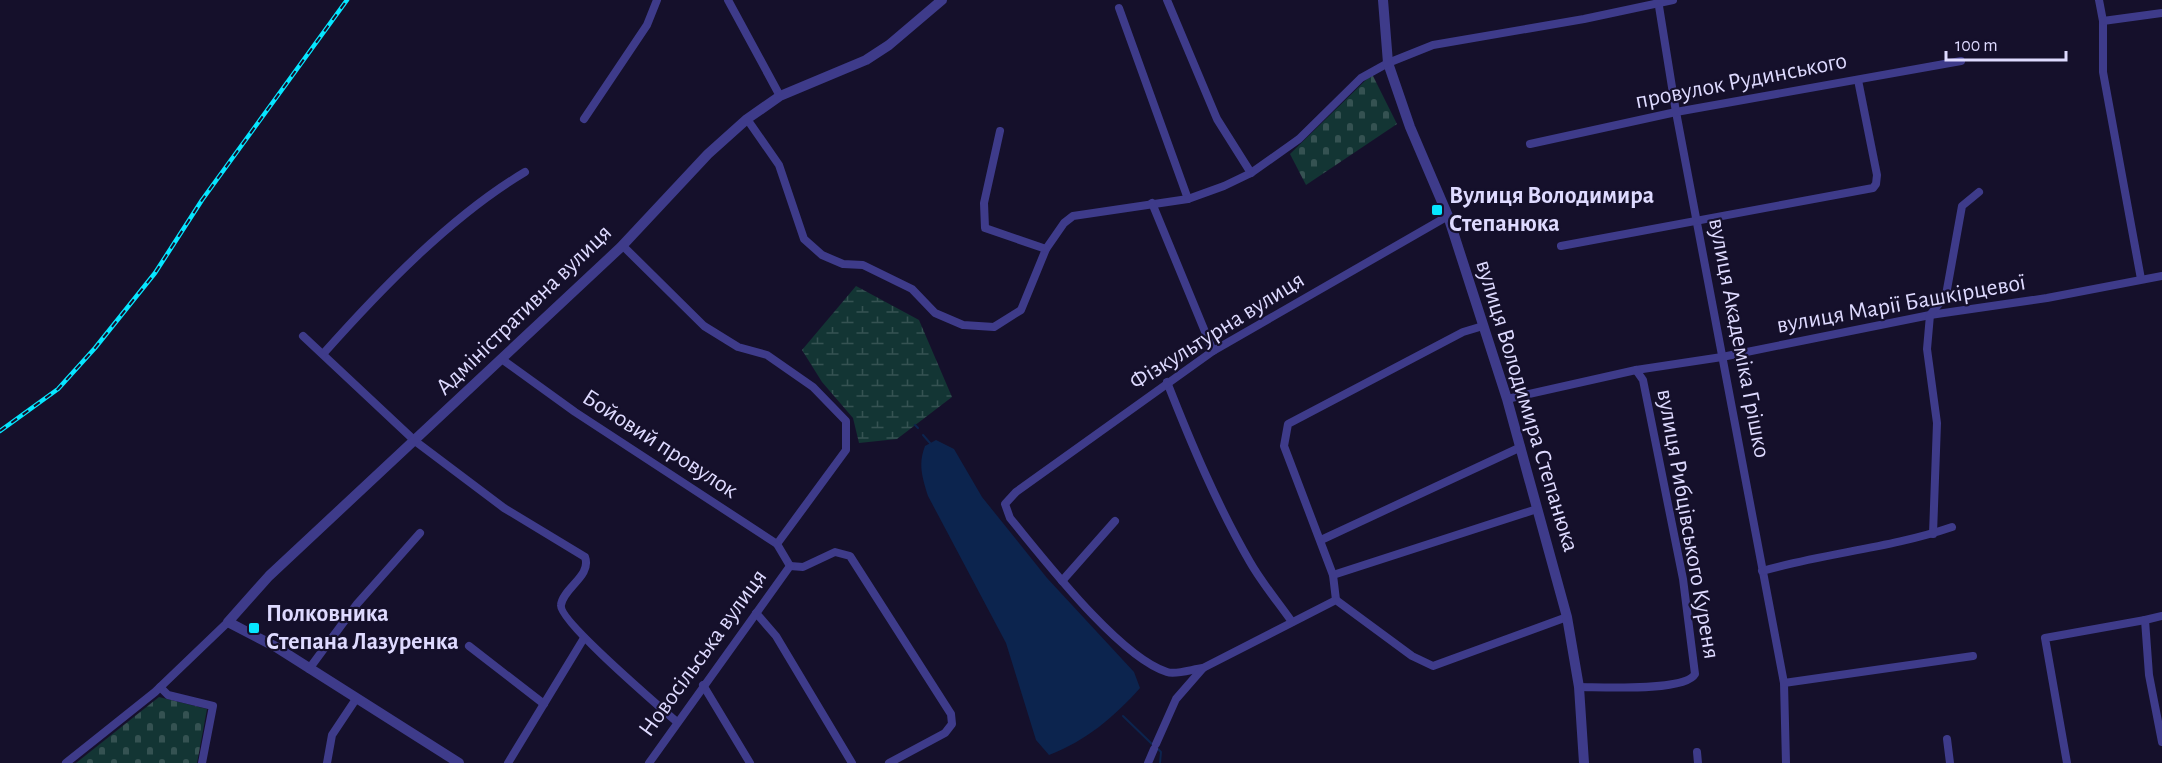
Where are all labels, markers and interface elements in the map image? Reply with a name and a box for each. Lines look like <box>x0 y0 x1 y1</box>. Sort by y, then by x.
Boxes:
scale bar <box>1946 24 2066 62</box>
text: 100 m <box>1955 37 1998 55</box>
street label: провулок Рудинського <box>1633 49 1849 113</box>
place label: Вулиця Володимира Степанюка <box>1449 184 1654 236</box>
marker: Вулиця Володимира Степанюка <box>1430 203 1444 217</box>
street label: вулиця Академіка Грішко <box>1704 216 1774 460</box>
street label: Адміністративна вулиця <box>432 220 616 400</box>
street label: вулиця Володимира Степанюка <box>1471 257 1583 555</box>
street label: Фізкультурна вулиця <box>1125 268 1309 394</box>
street label: вулиця Марії Башкірцевої <box>1775 270 2027 338</box>
street label: Бойовий провулок <box>578 385 742 503</box>
street label: вулиця Рибцівського Куреня <box>1652 387 1724 661</box>
street label: Новосільська вулиця <box>634 565 772 741</box>
place label: Полковника Степана Лазуренка <box>266 602 459 654</box>
marker: Полковника Степана Лазуренка <box>247 621 261 635</box>

